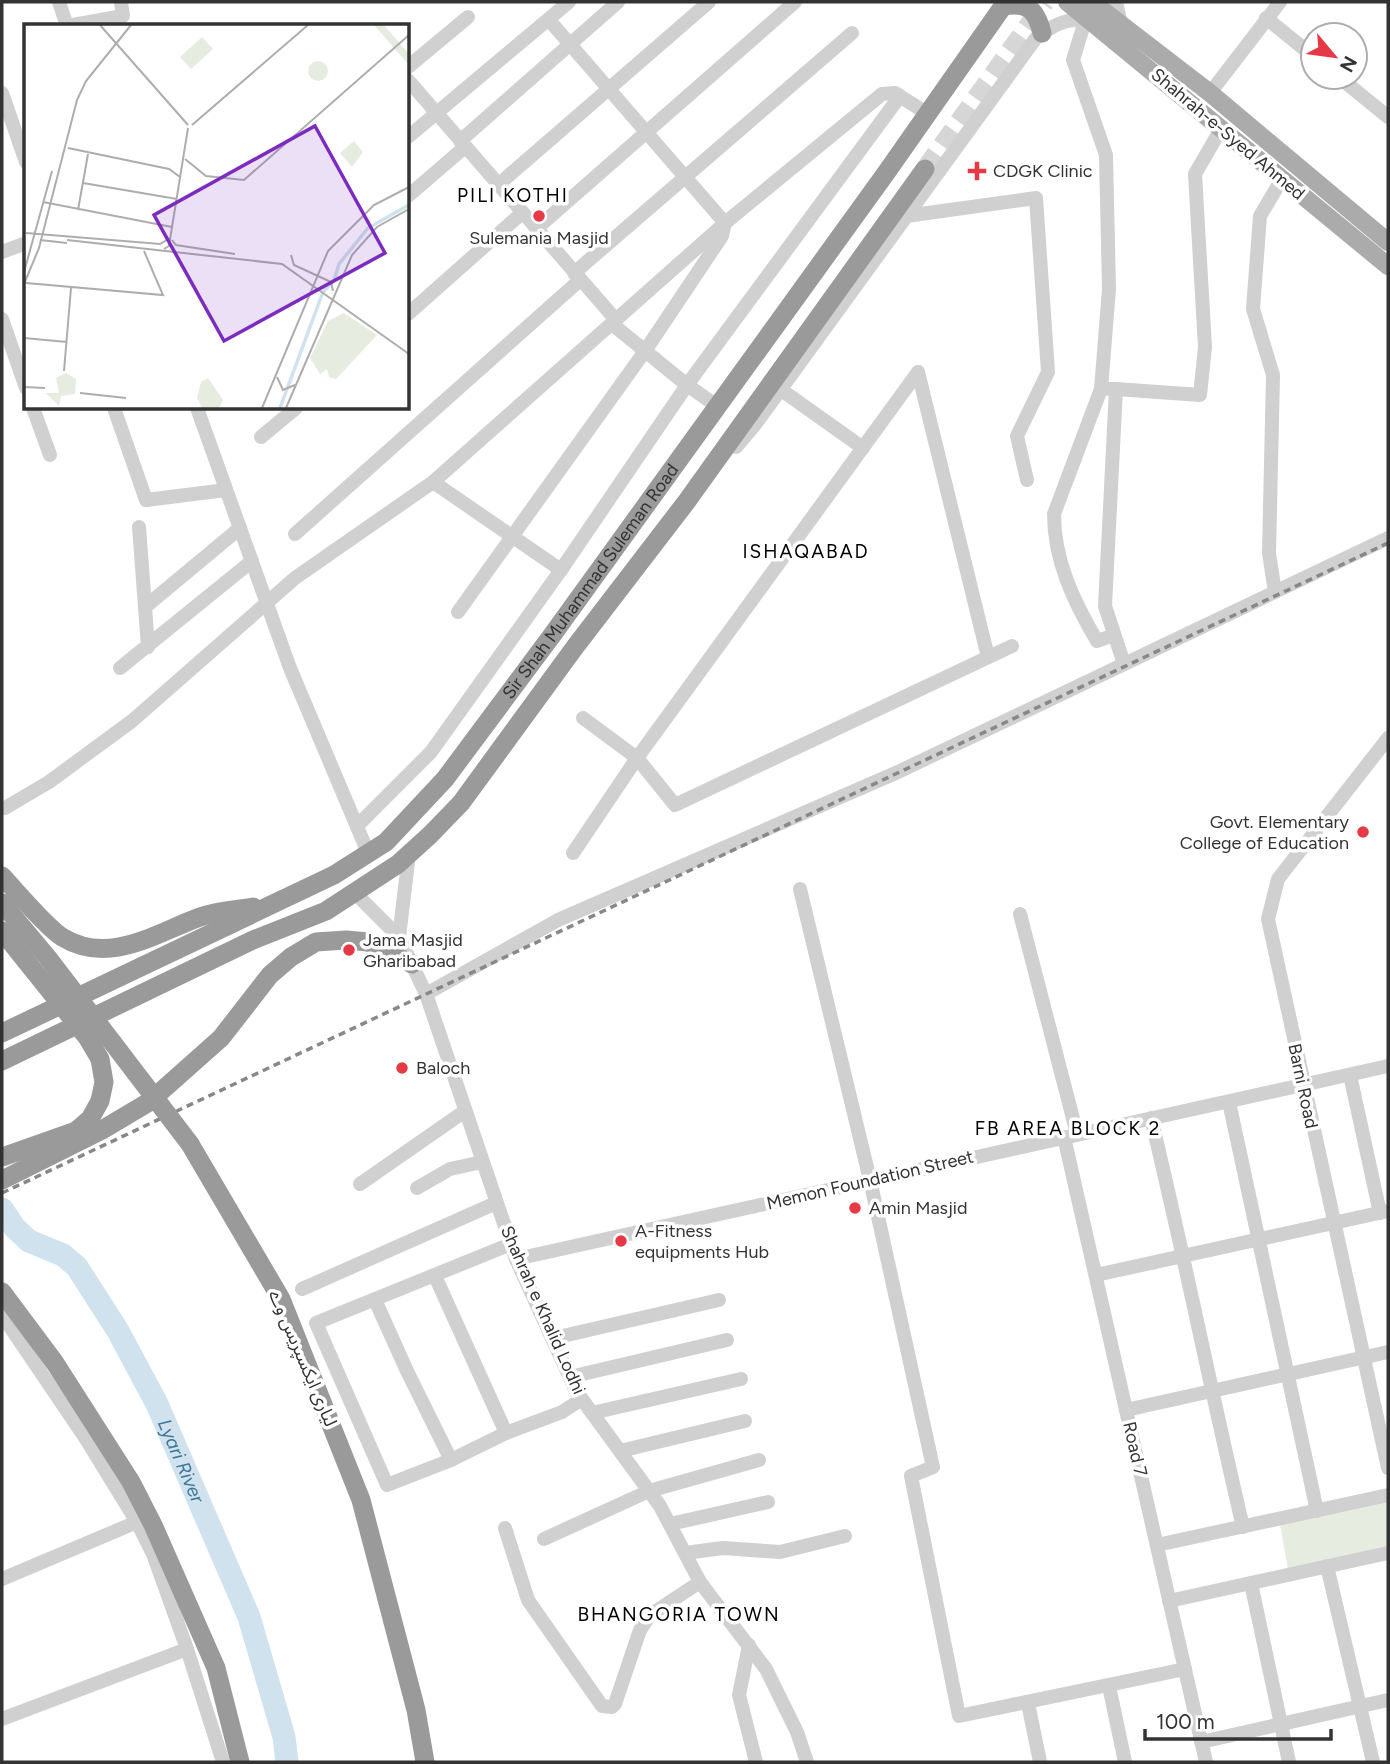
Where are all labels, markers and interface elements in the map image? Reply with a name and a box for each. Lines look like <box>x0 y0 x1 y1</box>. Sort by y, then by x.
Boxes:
north arrow <box>1299 21 1369 91</box>
inset map <box>24 24 410 410</box>
text: N <box>1335 52 1362 76</box>
street label: Shahrah-e-Syed Ahmed <box>1147 63 1309 205</box>
place label: CDGK Clinic <box>993 160 1093 182</box>
marker: CDGK Clinic <box>967 161 987 181</box>
district label: PILI KOTHI <box>457 184 569 207</box>
marker: Sulemania Masjid <box>531 208 547 224</box>
place label: Sulemania Masjid <box>469 227 609 249</box>
street label: Sir Shah Muhammad Suleman Road <box>498 460 683 703</box>
district label: ISHAQABAD <box>742 540 870 563</box>
place label: Govt. Elementary College of Education <box>1180 811 1350 854</box>
marker: Govt. Elementary College of Education <box>1355 824 1371 840</box>
place label: Jama Masjid Gharibabad <box>363 929 463 972</box>
marker: Jama Masjid Gharibabad <box>341 942 357 958</box>
street label: Barni Road <box>1283 1041 1323 1131</box>
place label: Baloch <box>416 1057 470 1079</box>
marker: Baloch <box>394 1060 410 1076</box>
district label: FB AREA BLOCK 2 <box>975 1117 1161 1140</box>
street label: Memon Foundation Street <box>764 1145 976 1215</box>
place label: Amin Masjid <box>869 1197 968 1219</box>
marker: Amin Masjid <box>847 1200 863 1216</box>
place label: A-Fitness equipments Hub <box>635 1220 769 1263</box>
street label: Shahrah e Khalid Lodhi <box>496 1222 590 1398</box>
marker: A-Fitness equipments Hub <box>613 1233 629 1249</box>
street label: لیاری ایکسپریس وے <box>264 1286 342 1430</box>
water label: Lyari River <box>153 1415 210 1507</box>
street label: Road 7 <box>1118 1419 1152 1479</box>
district label: BHANGORIA TOWN <box>577 1603 781 1626</box>
scale bar <box>1145 1698 1330 1742</box>
text: 100 m <box>1156 1709 1215 1734</box>

